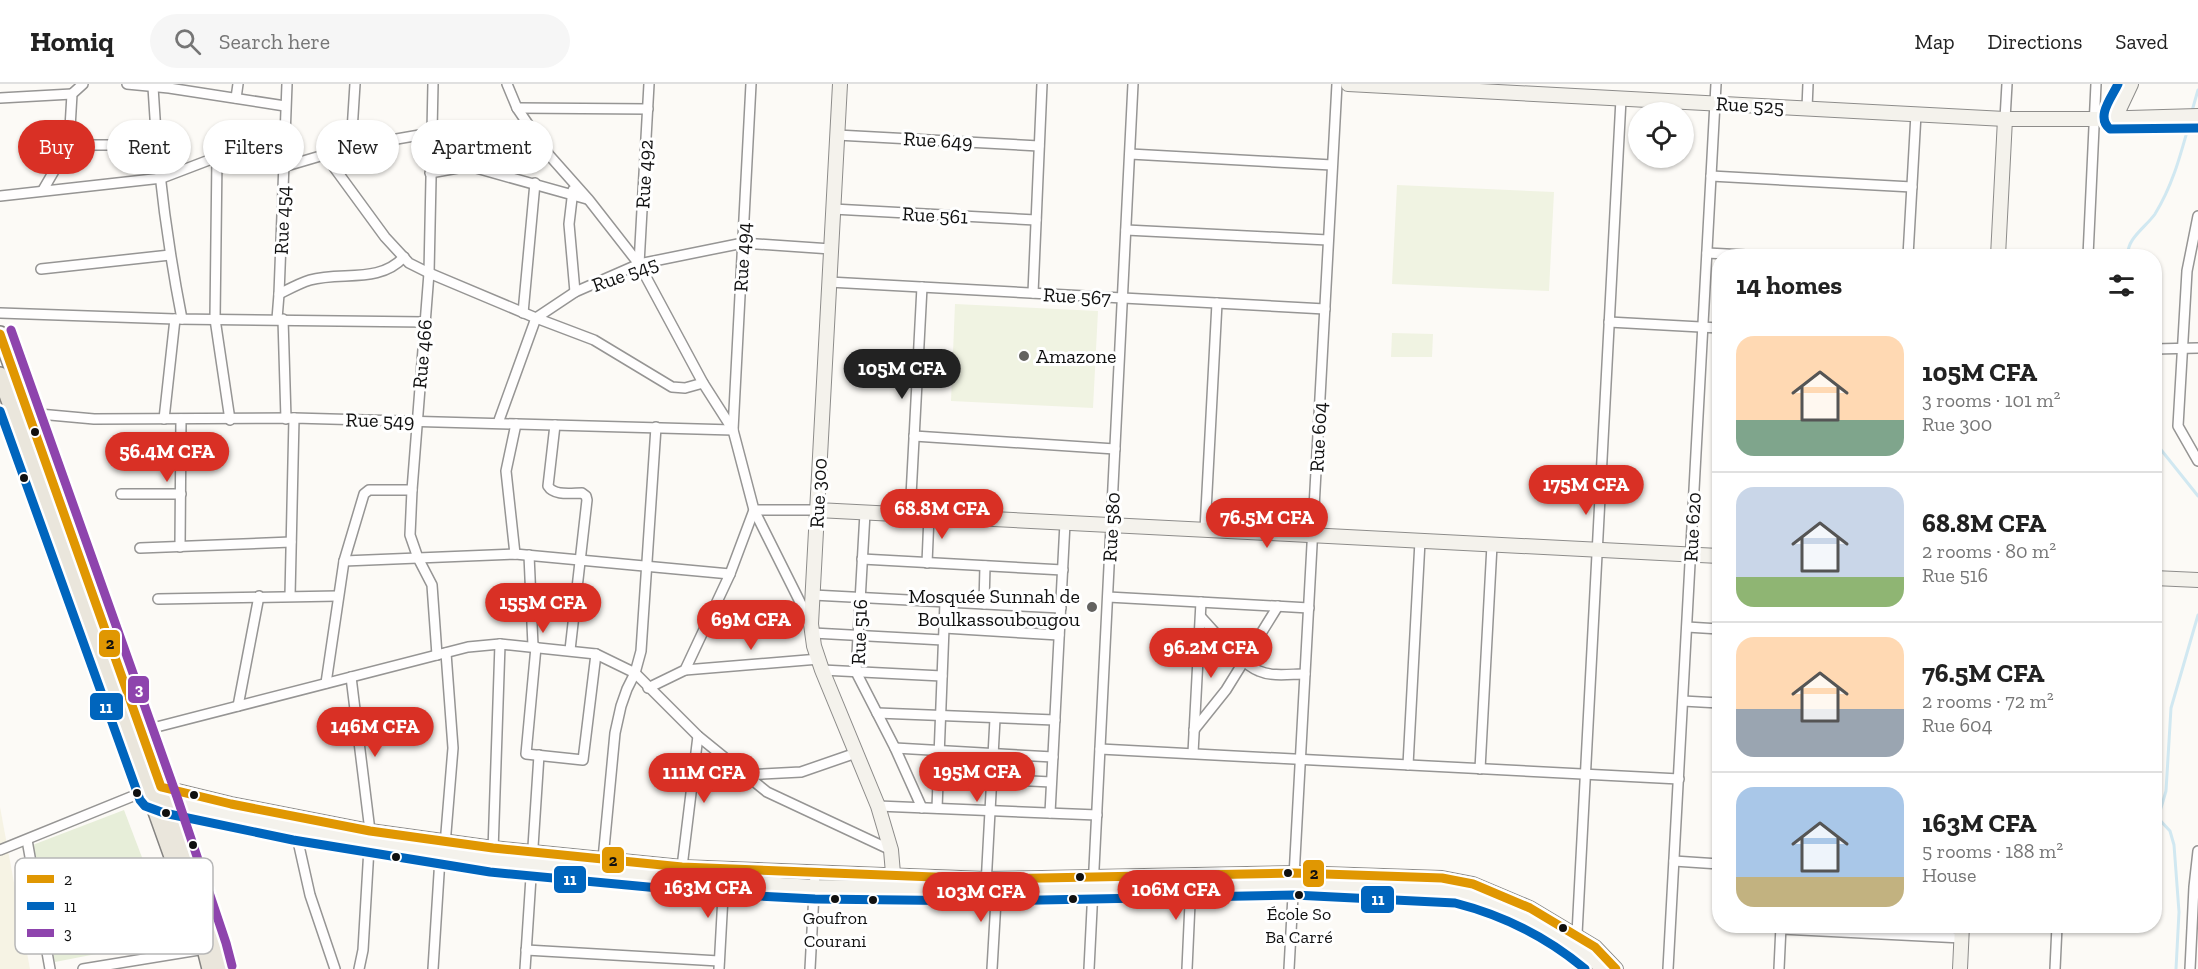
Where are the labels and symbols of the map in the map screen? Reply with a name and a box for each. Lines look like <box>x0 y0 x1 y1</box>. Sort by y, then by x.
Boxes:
street label: Rue 525 <box>1715 91 1785 119</box>
street label: Rue 649 <box>903 126 973 154</box>
street label: Rue 492 <box>630 139 658 209</box>
street label: Rue 454 <box>269 185 295 255</box>
street label: Rue 561 <box>901 201 969 229</box>
street label: Rue 494 <box>728 221 756 292</box>
street label: Rue 545 <box>589 251 661 297</box>
street label: Rue 567 <box>1043 282 1112 310</box>
street label: Rue 466 <box>407 318 437 390</box>
place label: Amazone <box>1036 344 1116 368</box>
pin: 105M CFA <box>840 349 964 400</box>
marker: Amazone <box>1017 349 1031 363</box>
street label: Rue 604 <box>1304 401 1332 473</box>
street label: Rue 549 <box>345 407 415 433</box>
unlabelled marker <box>29 426 41 438</box>
pin: 56.4M CFA <box>98 432 236 483</box>
street label: Rue 300 <box>804 457 832 529</box>
pin: 175M CFA <box>1524 465 1648 516</box>
unlabelled marker <box>18 472 30 484</box>
pin: 68.8M CFA <box>873 489 1011 540</box>
street label: Rue 580 <box>1097 491 1125 563</box>
street label: Rue 620 <box>1678 491 1706 563</box>
pin: 76.5M CFA <box>1198 498 1336 549</box>
pin: 155M CFA <box>481 583 605 634</box>
place label: Mosquée Sunnah de Boulkassoubougou <box>908 584 1080 631</box>
street label: Rue 516 <box>846 599 872 665</box>
pin: 69M CFA <box>696 600 806 651</box>
marker: Mosquée Sunnah de Boulkassoubougou <box>1085 600 1099 614</box>
pin: 96.2M CFA <box>1142 628 1280 679</box>
line badge: 2 <box>98 629 121 658</box>
text: 2 <box>106 634 115 653</box>
line badge: 3 <box>127 675 150 704</box>
text: 3 <box>135 680 144 699</box>
line badge: 11 <box>89 692 124 721</box>
text: 11 <box>100 698 113 717</box>
pin: 146M CFA <box>313 707 437 758</box>
pin: 195M CFA <box>915 752 1039 803</box>
pin: 111M CFA <box>642 753 766 804</box>
unlabelled marker <box>131 787 143 799</box>
unlabelled marker <box>188 789 200 801</box>
unlabelled marker <box>160 807 172 819</box>
unlabelled marker <box>187 839 199 851</box>
line badge: 2 <box>601 846 625 874</box>
unlabelled marker <box>390 851 402 863</box>
text: 2 <box>609 851 618 870</box>
legend <box>15 858 213 954</box>
line badge: 2 <box>1302 859 1325 888</box>
text: 2 <box>1310 864 1319 883</box>
line badge: 11 <box>553 865 587 894</box>
unlabelled marker <box>1282 867 1294 879</box>
pin: 163M CFA <box>646 868 770 919</box>
text: 2 <box>64 870 72 889</box>
text: 11 <box>564 870 577 889</box>
pin: 106M CFA <box>1114 870 1238 921</box>
unlabelled marker <box>1074 871 1086 883</box>
pin: 103M CFA <box>919 872 1043 923</box>
line badge: 11 <box>1360 885 1395 914</box>
marker: École So Ba Carré <box>1293 889 1305 901</box>
text: 11 <box>1372 890 1385 909</box>
marker: Goufron Courani <box>829 893 841 905</box>
unlabelled marker <box>1067 893 1079 905</box>
unlabelled marker <box>867 894 879 906</box>
text: 11 <box>64 897 76 916</box>
place label: École So Ba Carré <box>1265 903 1333 948</box>
place label: Goufron Courani <box>803 907 868 952</box>
unlabelled marker <box>1557 922 1569 934</box>
text: 3 <box>64 924 72 943</box>

